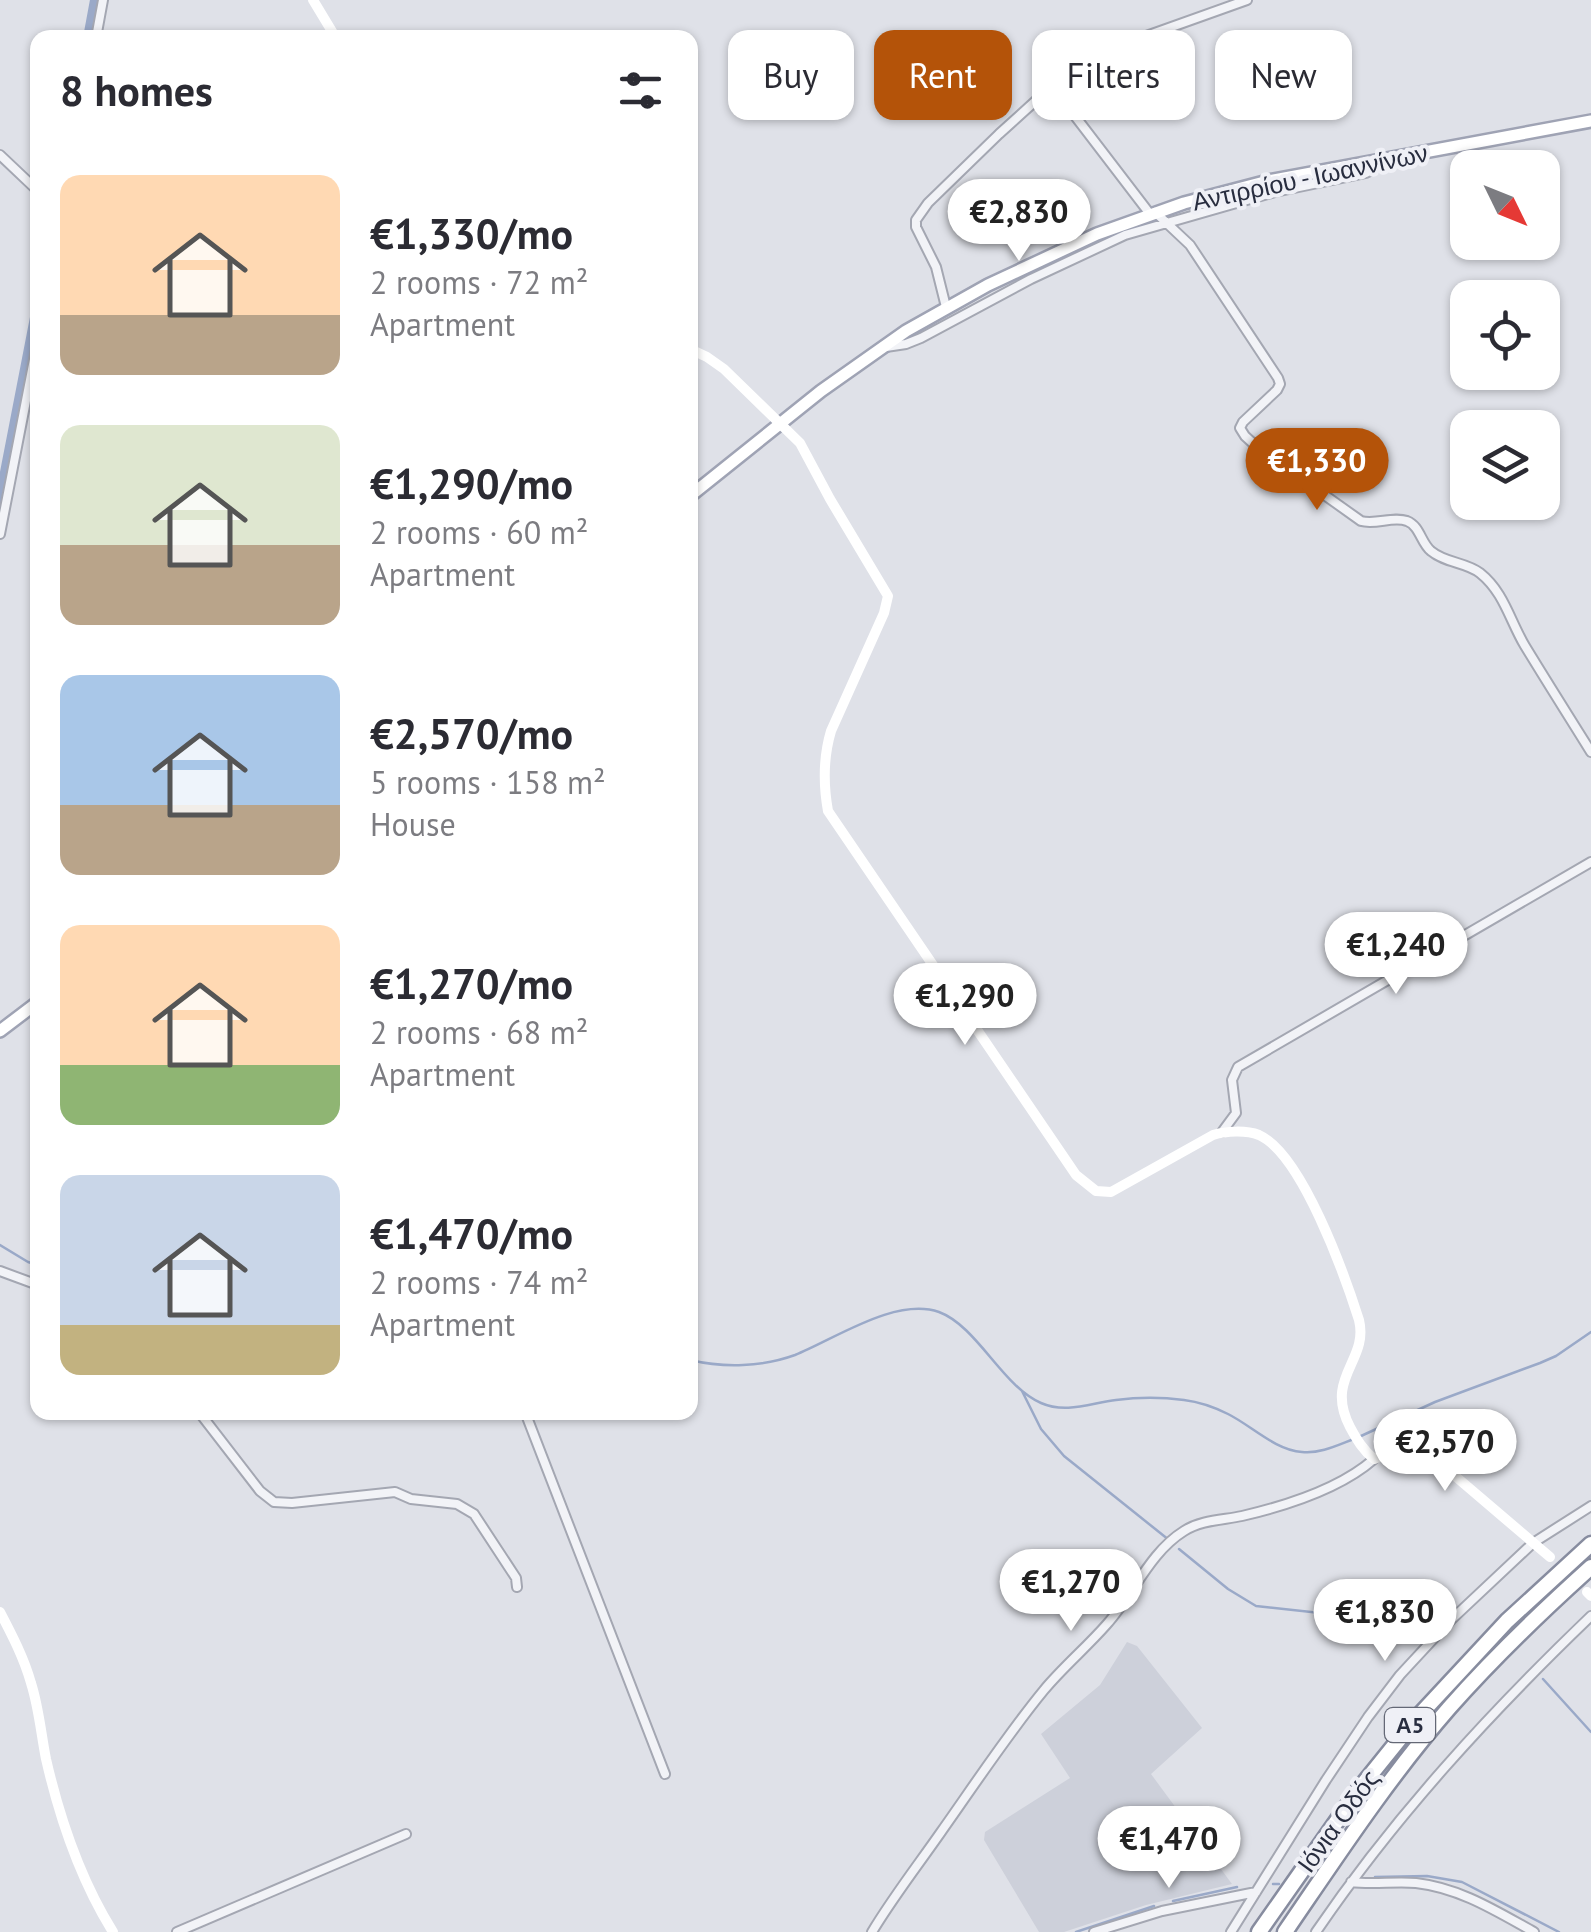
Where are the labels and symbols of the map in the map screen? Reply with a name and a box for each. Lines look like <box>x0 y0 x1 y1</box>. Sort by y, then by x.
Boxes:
street label: Αντιρρίου - Ιωαννίνων <box>1189 136 1431 218</box>
north arrow <box>1450 150 1560 260</box>
pin: €2,830 <box>938 179 1100 264</box>
pin: €1,330 <box>1236 428 1398 513</box>
pin: €1,240 <box>1315 912 1477 997</box>
pin: €1,290 <box>884 963 1046 1048</box>
pin: €2,570 <box>1364 1409 1526 1494</box>
pin: €1,270 <box>990 1549 1152 1634</box>
pin: €1,830 <box>1304 1579 1466 1664</box>
road number: Α5 <box>1385 1708 1435 1742</box>
street label: Ιόνια Οδός <box>1290 1763 1386 1879</box>
pin: €1,470 <box>1088 1806 1250 1891</box>

